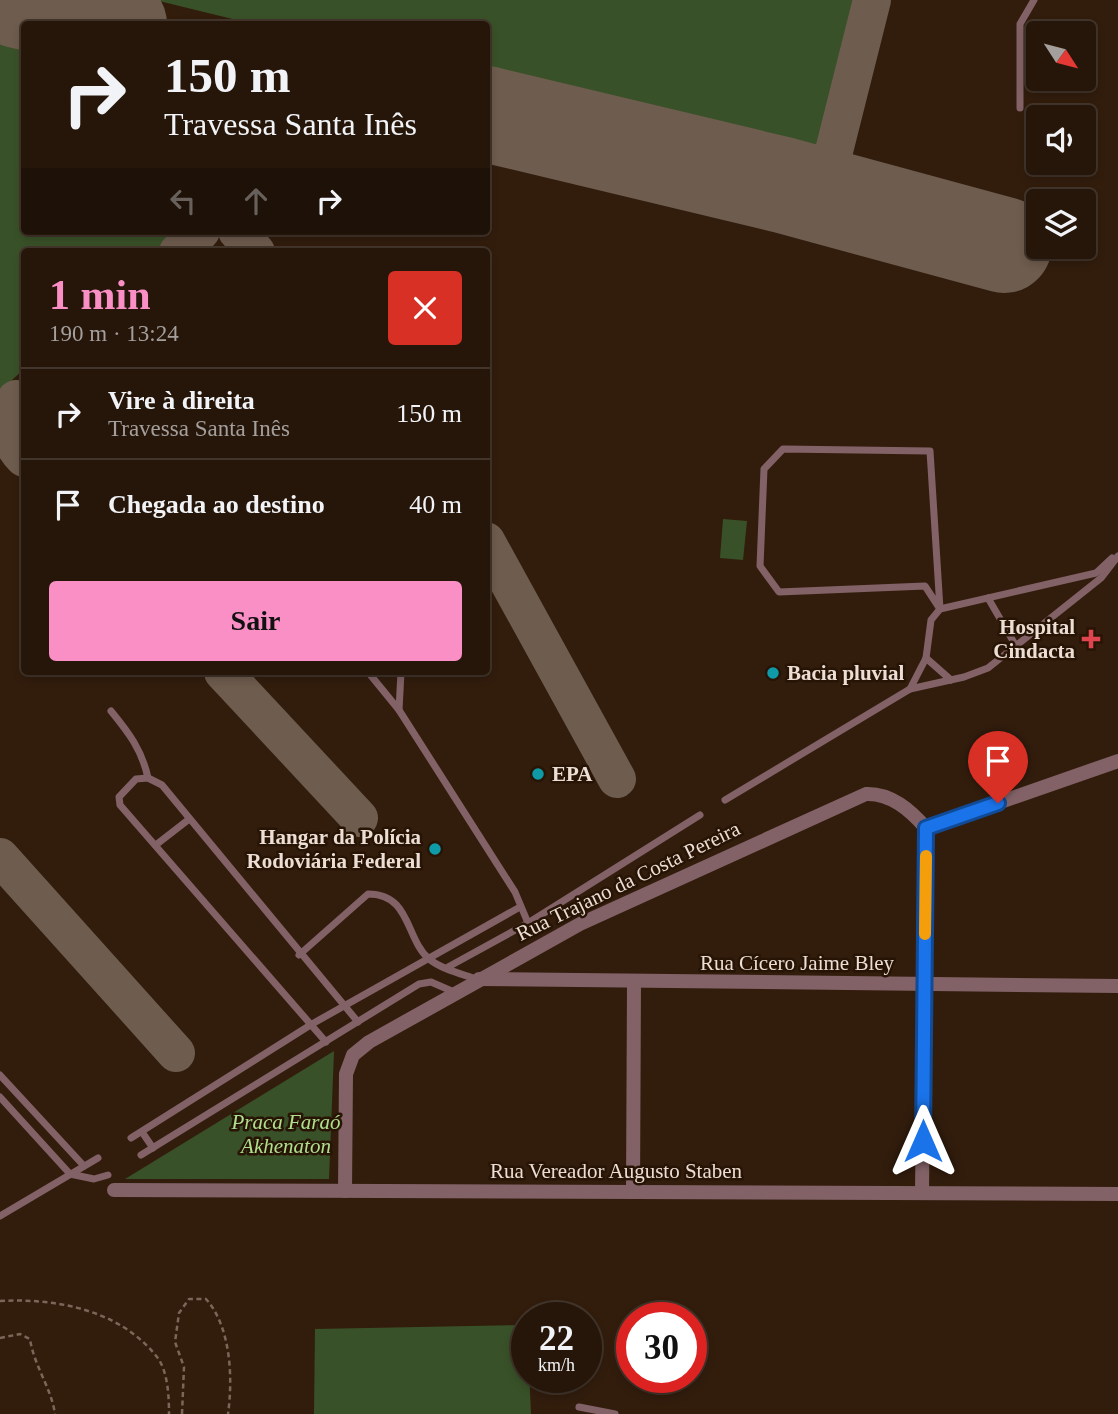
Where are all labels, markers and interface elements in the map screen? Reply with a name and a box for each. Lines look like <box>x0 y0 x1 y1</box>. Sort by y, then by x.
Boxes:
north arrow <box>1026 21 1096 91</box>
map controls <box>1026 21 1096 259</box>
text: 150 m <box>164 48 291 103</box>
icon: right <box>49 49 140 140</box>
button: sound <box>1026 105 1096 175</box>
text: Travessa Santa Inês <box>164 106 417 142</box>
icon: left <box>164 182 202 220</box>
icon: ahead <box>237 182 275 220</box>
icon: right <box>310 182 348 220</box>
button: layers <box>1026 189 1096 259</box>
button: close <box>388 271 462 345</box>
text: 1 min <box>49 272 151 318</box>
text: 190 m · 13:24 <box>49 321 179 346</box>
text: Vire à direita <box>108 386 255 415</box>
icon: right <box>49 395 87 433</box>
text: 150 m <box>396 399 462 428</box>
text: Travessa Santa Inês <box>108 416 290 441</box>
icon: arrive <box>49 486 87 524</box>
text: Chegada ao destino <box>108 490 325 519</box>
text: 40 m <box>409 490 462 519</box>
button: Sair <box>49 581 462 661</box>
place label: Hospital Cindacta <box>993 615 1075 663</box>
marker: Hospital Cindacta <box>1081 629 1101 649</box>
place label: Bacia pluvial <box>787 661 904 685</box>
marker: Bacia pluvial <box>765 665 781 681</box>
pin <box>968 731 1028 803</box>
icon: arrive <box>979 742 1017 780</box>
place label: EPA <box>552 762 593 786</box>
marker: EPA <box>530 766 546 782</box>
street label: Rua Trajano da Costa Pereira <box>512 816 744 946</box>
place label: Hangar da Polícia Rodoviária Federal <box>247 825 421 873</box>
marker: Hangar da Polícia Rodoviária Federal <box>427 841 443 857</box>
street label: Rua Cícero Jaime Bley <box>700 951 895 975</box>
position arrow <box>886 1104 960 1178</box>
park label: Praca Faraó Akhenaton <box>230 1110 341 1158</box>
street label: Rua Vereador Augusto Staben <box>490 1159 743 1183</box>
speed limit sign: 30 <box>616 1302 707 1393</box>
text: 22 <box>539 1319 574 1358</box>
text: km/h <box>538 1355 575 1375</box>

